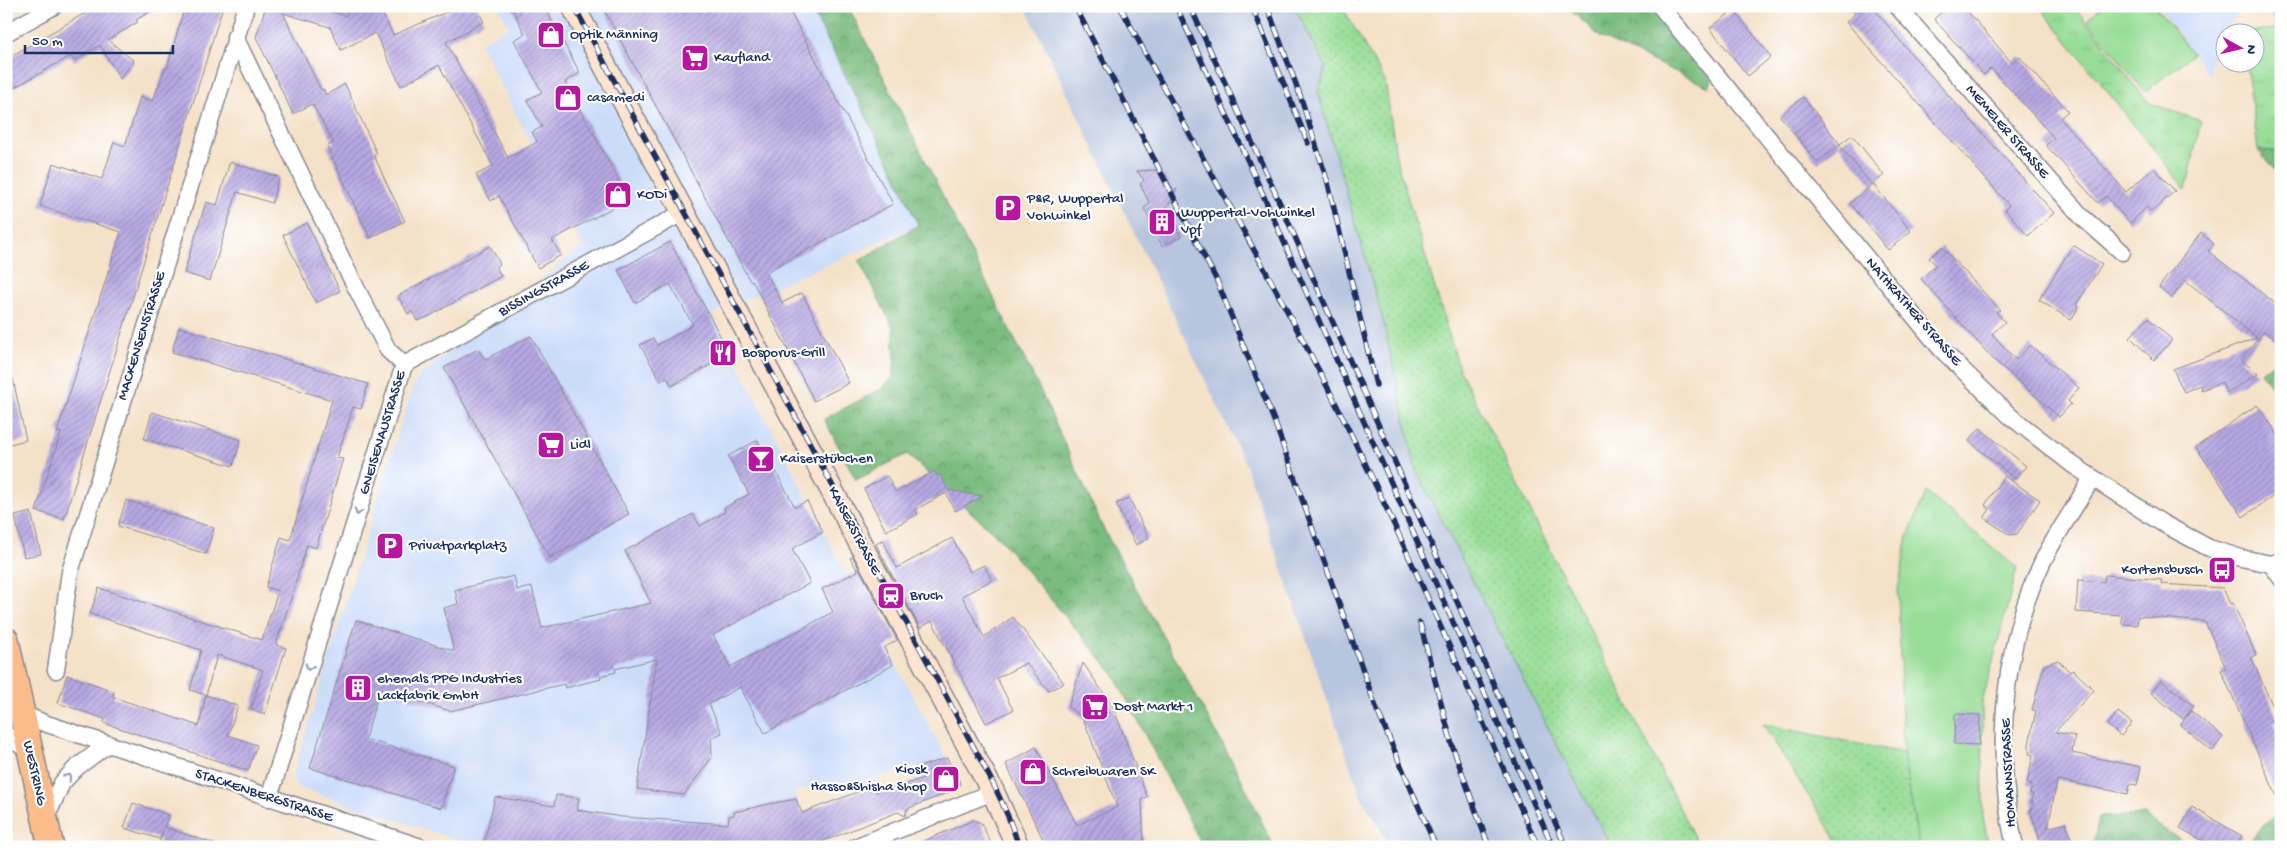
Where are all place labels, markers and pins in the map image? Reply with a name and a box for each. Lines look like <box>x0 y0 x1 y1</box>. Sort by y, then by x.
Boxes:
shop icon: Optik Männing <box>536 20 566 50</box>
place label: Optik Männing <box>570 26 658 44</box>
supermarket icon: Kaufland <box>680 43 710 73</box>
place label: Kaufland <box>714 49 771 67</box>
shop icon: casamedi <box>553 83 583 113</box>
place label: casamedi <box>587 89 645 107</box>
shop icon: KODi <box>603 180 633 210</box>
place label: KODi <box>637 186 667 204</box>
place label: P&R, Wuppertal Vohwinkel <box>1026 190 1124 225</box>
parking icon: P&R, Wuppertal Vohwinkel <box>993 193 1023 223</box>
place label: Wuppertal-Vohwinkel Vpf <box>1180 204 1315 239</box>
building icon: Wuppertal-Vohwinkel Vpf <box>1147 207 1177 237</box>
restaurant icon: Bosporus-Grill <box>708 338 738 368</box>
place label: Bosporus-Grill <box>741 344 825 362</box>
supermarket icon: Lidl <box>536 430 566 460</box>
place label: Lidl <box>570 436 591 454</box>
bar icon: Kaiserstübchen <box>746 444 776 474</box>
place label: Kaiserstübchen <box>780 450 873 468</box>
parking icon: Privatparkplatz <box>375 531 405 561</box>
place label: Privatparkplatz <box>408 537 507 555</box>
bus stop icon: Kortensbusch <box>2207 555 2237 585</box>
place label: Kortensbusch <box>2121 561 2203 579</box>
station icon: Bruch <box>876 581 906 611</box>
place label: Bruch <box>909 587 943 605</box>
place label: ehemals PPG Industries Lackfabrik GmbH <box>377 670 522 705</box>
building icon: ehemals PPG Industries Lackfabrik GmbH <box>343 673 373 703</box>
supermarket icon: Dost Markt 1 <box>1080 692 1110 722</box>
place label: Dost Markt 1 <box>1113 698 1193 716</box>
shop icon: Schreibwaren SK <box>1018 757 1048 787</box>
place label: Kiosk Hasso&Shisha Shop <box>810 761 928 796</box>
place label: Schreibwaren SK <box>1052 763 1157 781</box>
shop icon: Kiosk Hasso&Shisha Shop <box>931 764 961 794</box>

